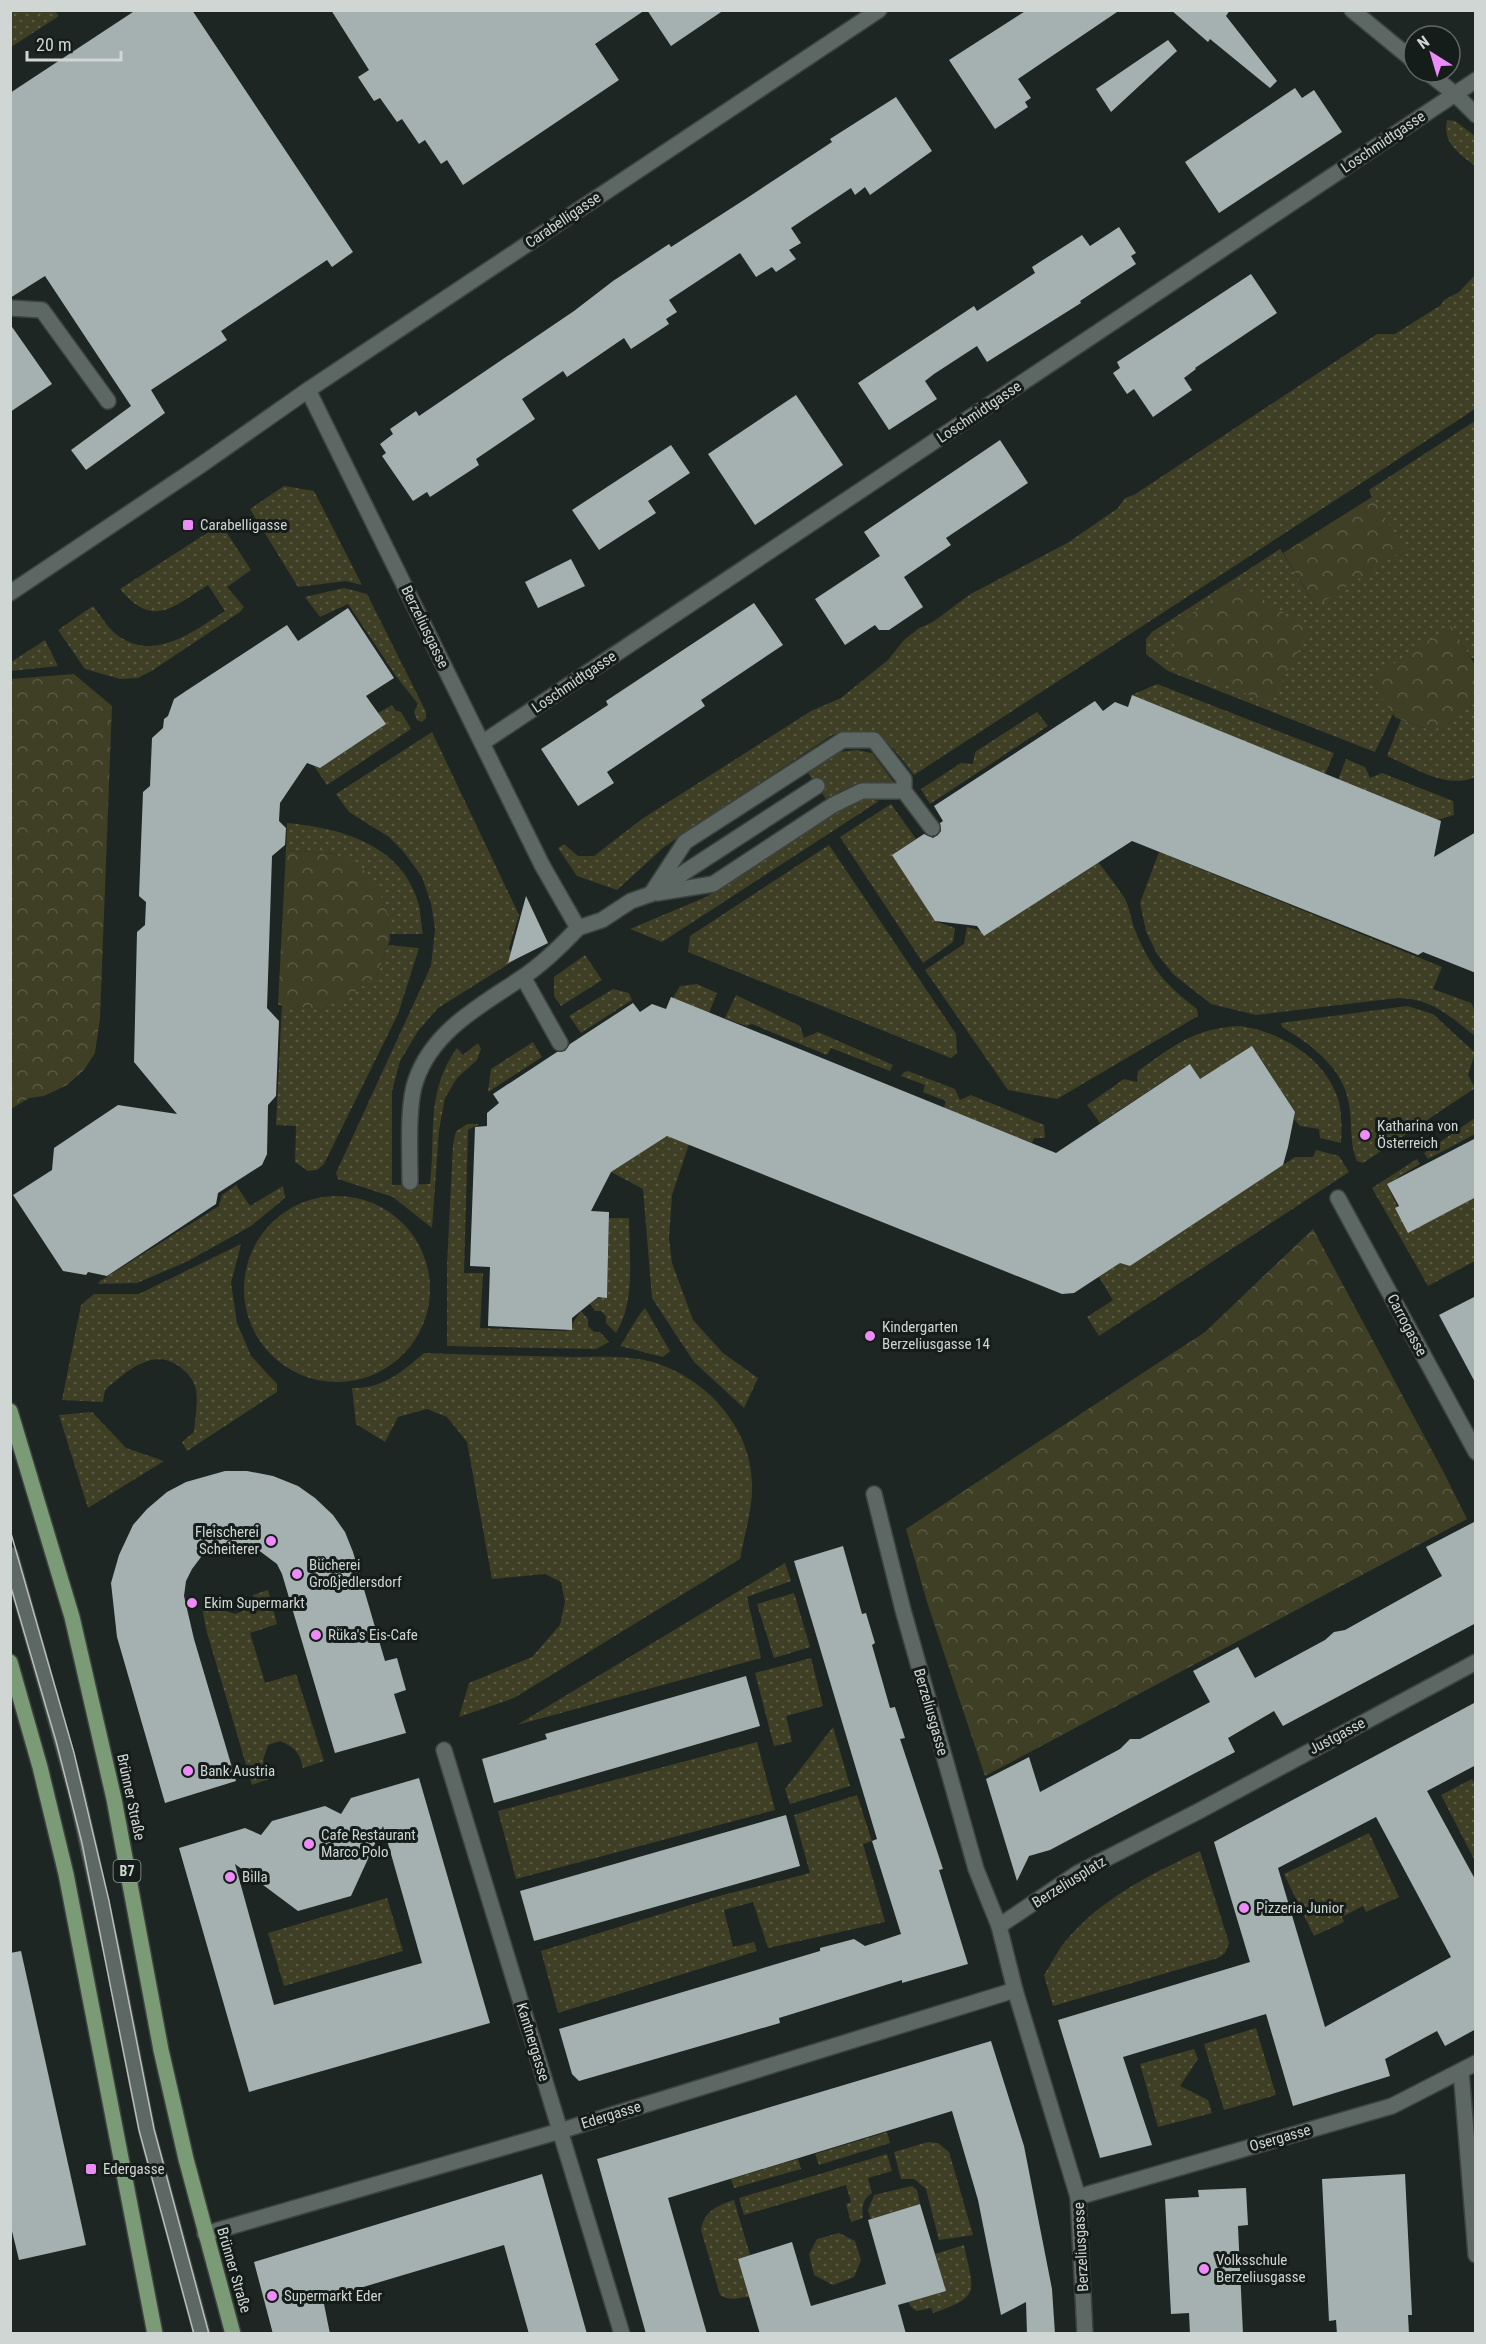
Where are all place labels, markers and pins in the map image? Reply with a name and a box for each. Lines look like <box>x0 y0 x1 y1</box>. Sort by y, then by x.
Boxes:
place label: Carabelligasse <box>200 516 287 534</box>
marker: Carabelligasse <box>181 518 195 532</box>
place label: Katharina von Österreich <box>1377 1117 1458 1152</box>
marker: Katharina von Österreich <box>1358 1128 1372 1142</box>
place label: Kindergarten Berzeliusgasse 14 <box>882 1318 990 1353</box>
marker: Kindergarten Berzeliusgasse 14 <box>863 1329 877 1343</box>
place label: Fleischerei Scheiterer <box>195 1523 259 1558</box>
marker: Fleischerei Scheiterer <box>264 1534 278 1548</box>
place label: Bücherei Großjedlersdorf <box>309 1556 402 1591</box>
marker: Bücherei Großjedlersdorf <box>290 1567 304 1581</box>
place label: Ekim Supermarkt <box>204 1594 305 1612</box>
marker: Ekim Supermarkt <box>185 1596 199 1610</box>
place label: Rüka's Eis-Cafe <box>328 1626 418 1644</box>
marker: Rüka's Eis-Cafe <box>309 1628 323 1642</box>
place label: Bank Austria <box>200 1762 275 1780</box>
marker: Bank Austria <box>181 1764 195 1778</box>
place label: Cafe Restaurant Marco Polo <box>321 1826 416 1861</box>
marker: Cafe Restaurant Marco Polo <box>302 1837 316 1851</box>
place label: Billa <box>242 1868 268 1886</box>
marker: Billa <box>223 1870 237 1884</box>
place label: Pizzeria Junior <box>1256 1899 1344 1917</box>
marker: Pizzeria Junior <box>1237 1901 1251 1915</box>
place label: Edergasse <box>103 2160 165 2178</box>
marker: Edergasse <box>84 2162 98 2176</box>
place label: Volksschule Berzeliusgasse <box>1216 2251 1306 2286</box>
marker: Volksschule Berzeliusgasse <box>1197 2262 1211 2276</box>
place label: Supermarkt Eder <box>284 2287 383 2305</box>
marker: Supermarkt Eder <box>265 2289 279 2303</box>

